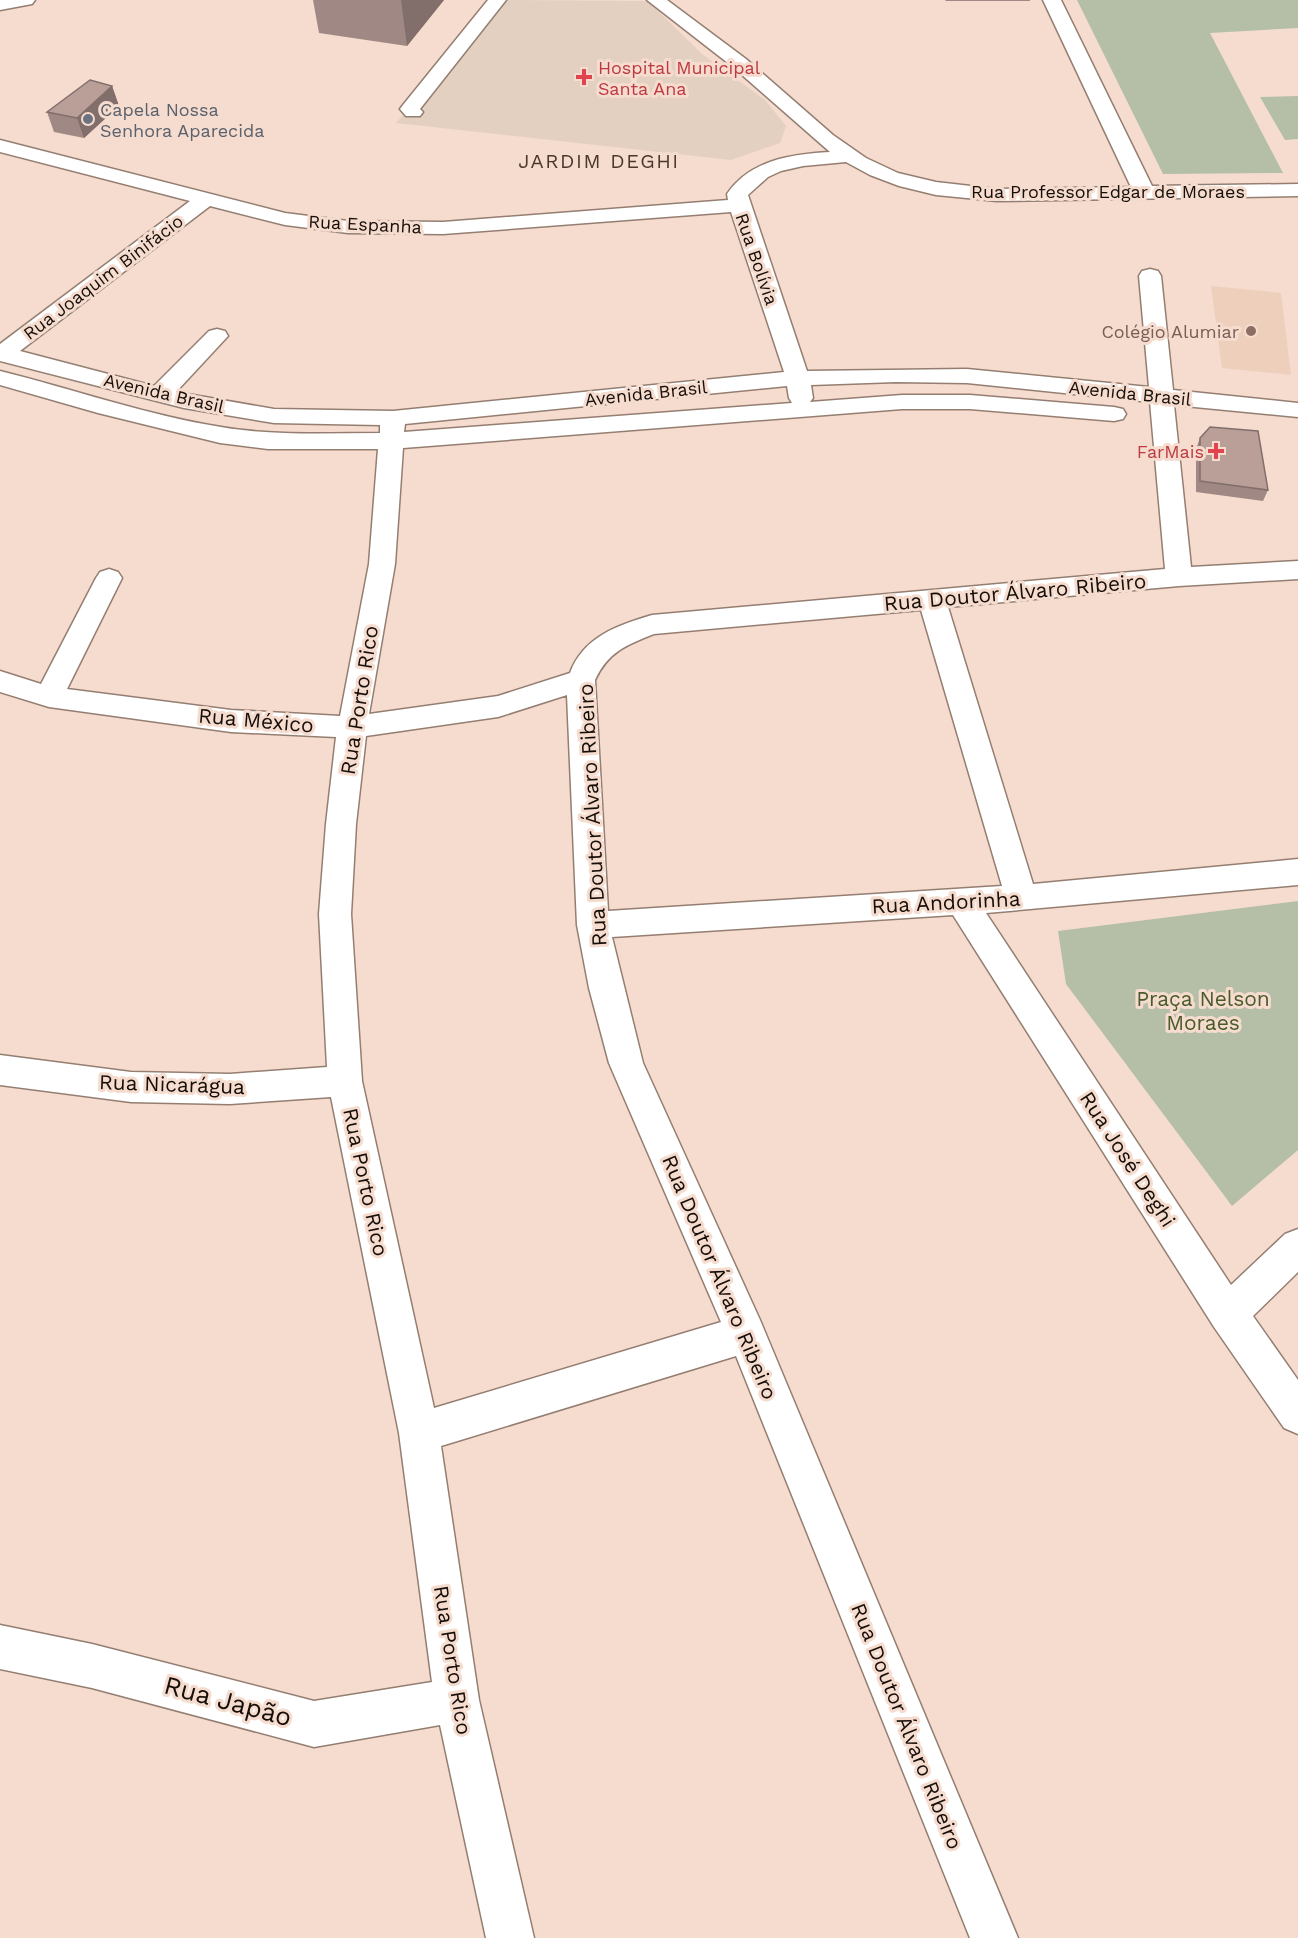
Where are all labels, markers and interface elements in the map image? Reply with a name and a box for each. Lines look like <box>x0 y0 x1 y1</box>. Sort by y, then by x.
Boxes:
place label: Hospital Municipal Santa Ana <box>598 57 761 99</box>
marker: Hospital Municipal Santa Ana <box>575 68 593 86</box>
place label: Capela Nossa Senhora Aparecida <box>100 99 264 141</box>
marker: Capela Nossa Senhora Aparecida <box>81 112 95 126</box>
district label: JARDIM DEGHI <box>518 149 680 173</box>
street label: Rua Professor Edgar de Moraes <box>971 181 1245 202</box>
street label: Rua Joaquim Binifácio <box>19 210 187 344</box>
street label: Rua Bolívia <box>731 210 783 308</box>
street label: Rua Espanha <box>308 211 422 237</box>
place label: Colégio Alumiar <box>1101 321 1239 342</box>
marker: Colégio Alumiar <box>1244 324 1258 338</box>
street label: Avenida Brasil <box>102 369 227 417</box>
street label: Avenida Brasil <box>584 376 709 410</box>
street label: Avenida Brasil <box>1068 376 1193 410</box>
place label: FarMais <box>1137 441 1204 462</box>
marker: FarMais <box>1209 444 1223 458</box>
street label: Rua Doutor Álvaro Ribeiro <box>883 568 1147 616</box>
street label: Rua Porto Rico <box>335 624 383 776</box>
street label: Rua Doutor Álvaro Ribeiro <box>573 683 611 947</box>
street label: Rua México <box>197 702 315 738</box>
street label: Rua Andorinha <box>871 886 1021 918</box>
park label: Praça Nelson Moraes <box>1136 986 1270 1035</box>
street label: Rua Nicarágua <box>99 1069 246 1099</box>
street label: Rua José Deghi <box>1075 1087 1181 1231</box>
street label: Rua Porto Rico <box>338 1106 394 1258</box>
street label: Rua Doutor Álvaro Ribeiro <box>657 1151 783 1403</box>
street label: Rua Porto Rico <box>429 1584 477 1736</box>
street label: Rua Doutor Álvaro Ribeiro <box>846 1599 968 1853</box>
street label: Rua Japão <box>161 1670 295 1732</box>

